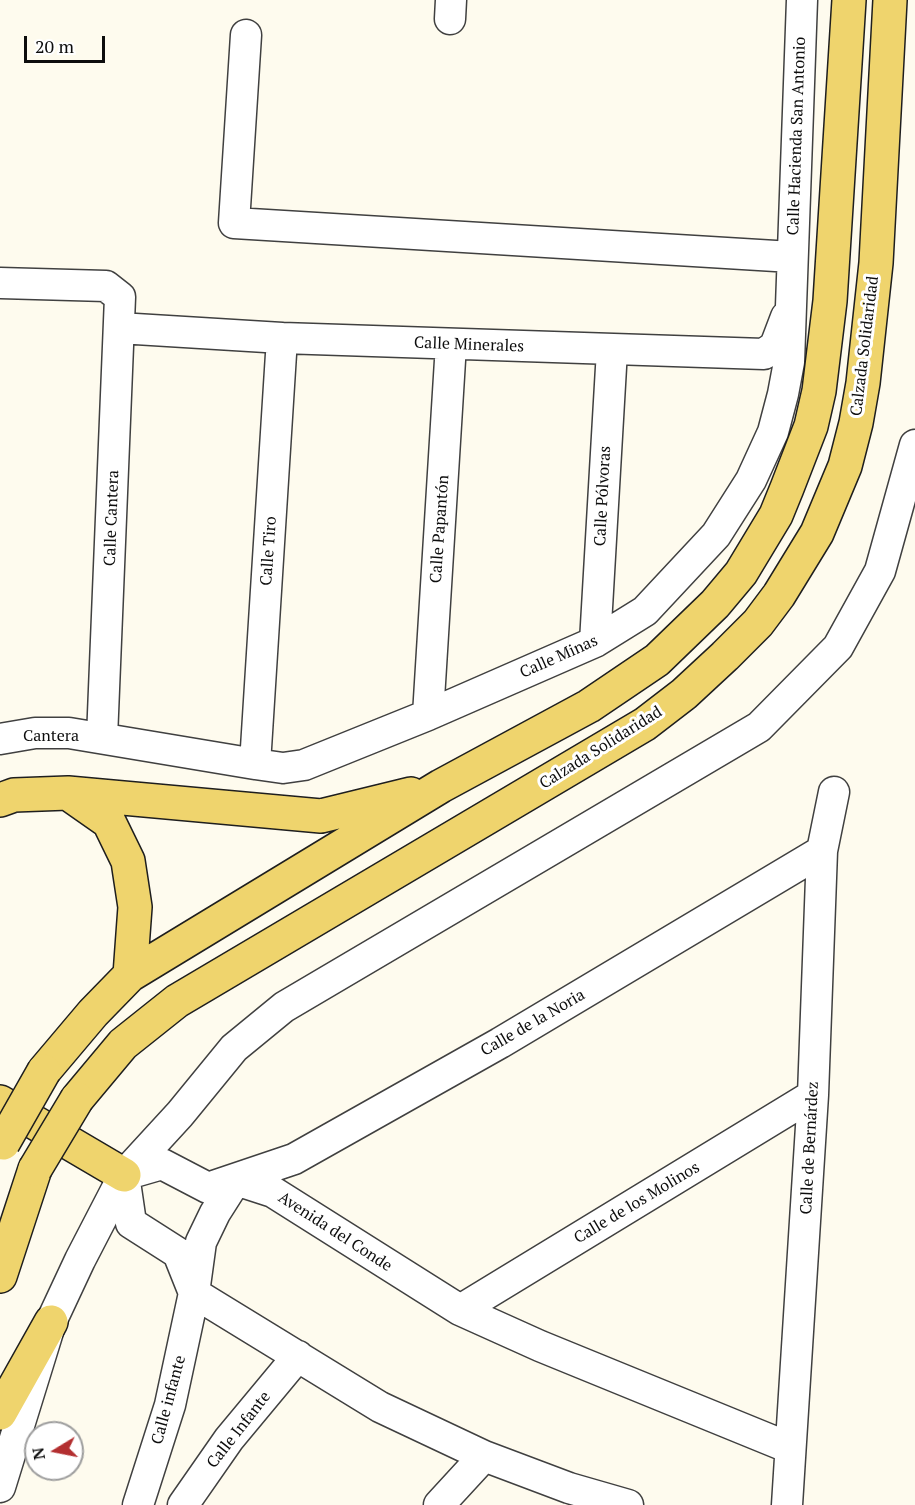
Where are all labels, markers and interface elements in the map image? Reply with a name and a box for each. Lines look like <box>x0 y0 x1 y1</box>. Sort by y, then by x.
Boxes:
scale bar <box>27 24 108 62</box>
text: 20 m <box>35 34 74 58</box>
street label: Calle Hacienda San Antonio <box>784 36 810 236</box>
street label: Calzada Solidaridad <box>847 275 883 417</box>
street label: Calle Minerales <box>414 333 524 357</box>
street label: Calle Pólvoras <box>591 445 615 547</box>
street label: Calle Cantera <box>101 470 123 566</box>
street label: Calle Papantón <box>427 474 453 584</box>
street label: Calle Tiro <box>257 516 281 586</box>
street label: Calle Minas <box>517 631 601 683</box>
street label: Calzada Solidaridad <box>536 703 666 793</box>
street label: Cantera <box>23 726 79 746</box>
street label: Calle de la Noria <box>477 985 589 1061</box>
street label: Calle de Bernárdez <box>797 1081 823 1215</box>
street label: Calle de los Molinos <box>571 1158 703 1248</box>
street label: Avenida del Conde <box>275 1188 395 1276</box>
street label: Calle infante <box>148 1353 190 1447</box>
street label: Calle Infante <box>203 1388 275 1472</box>
north arrow <box>24 1421 84 1481</box>
text: N <box>26 1446 50 1462</box>

